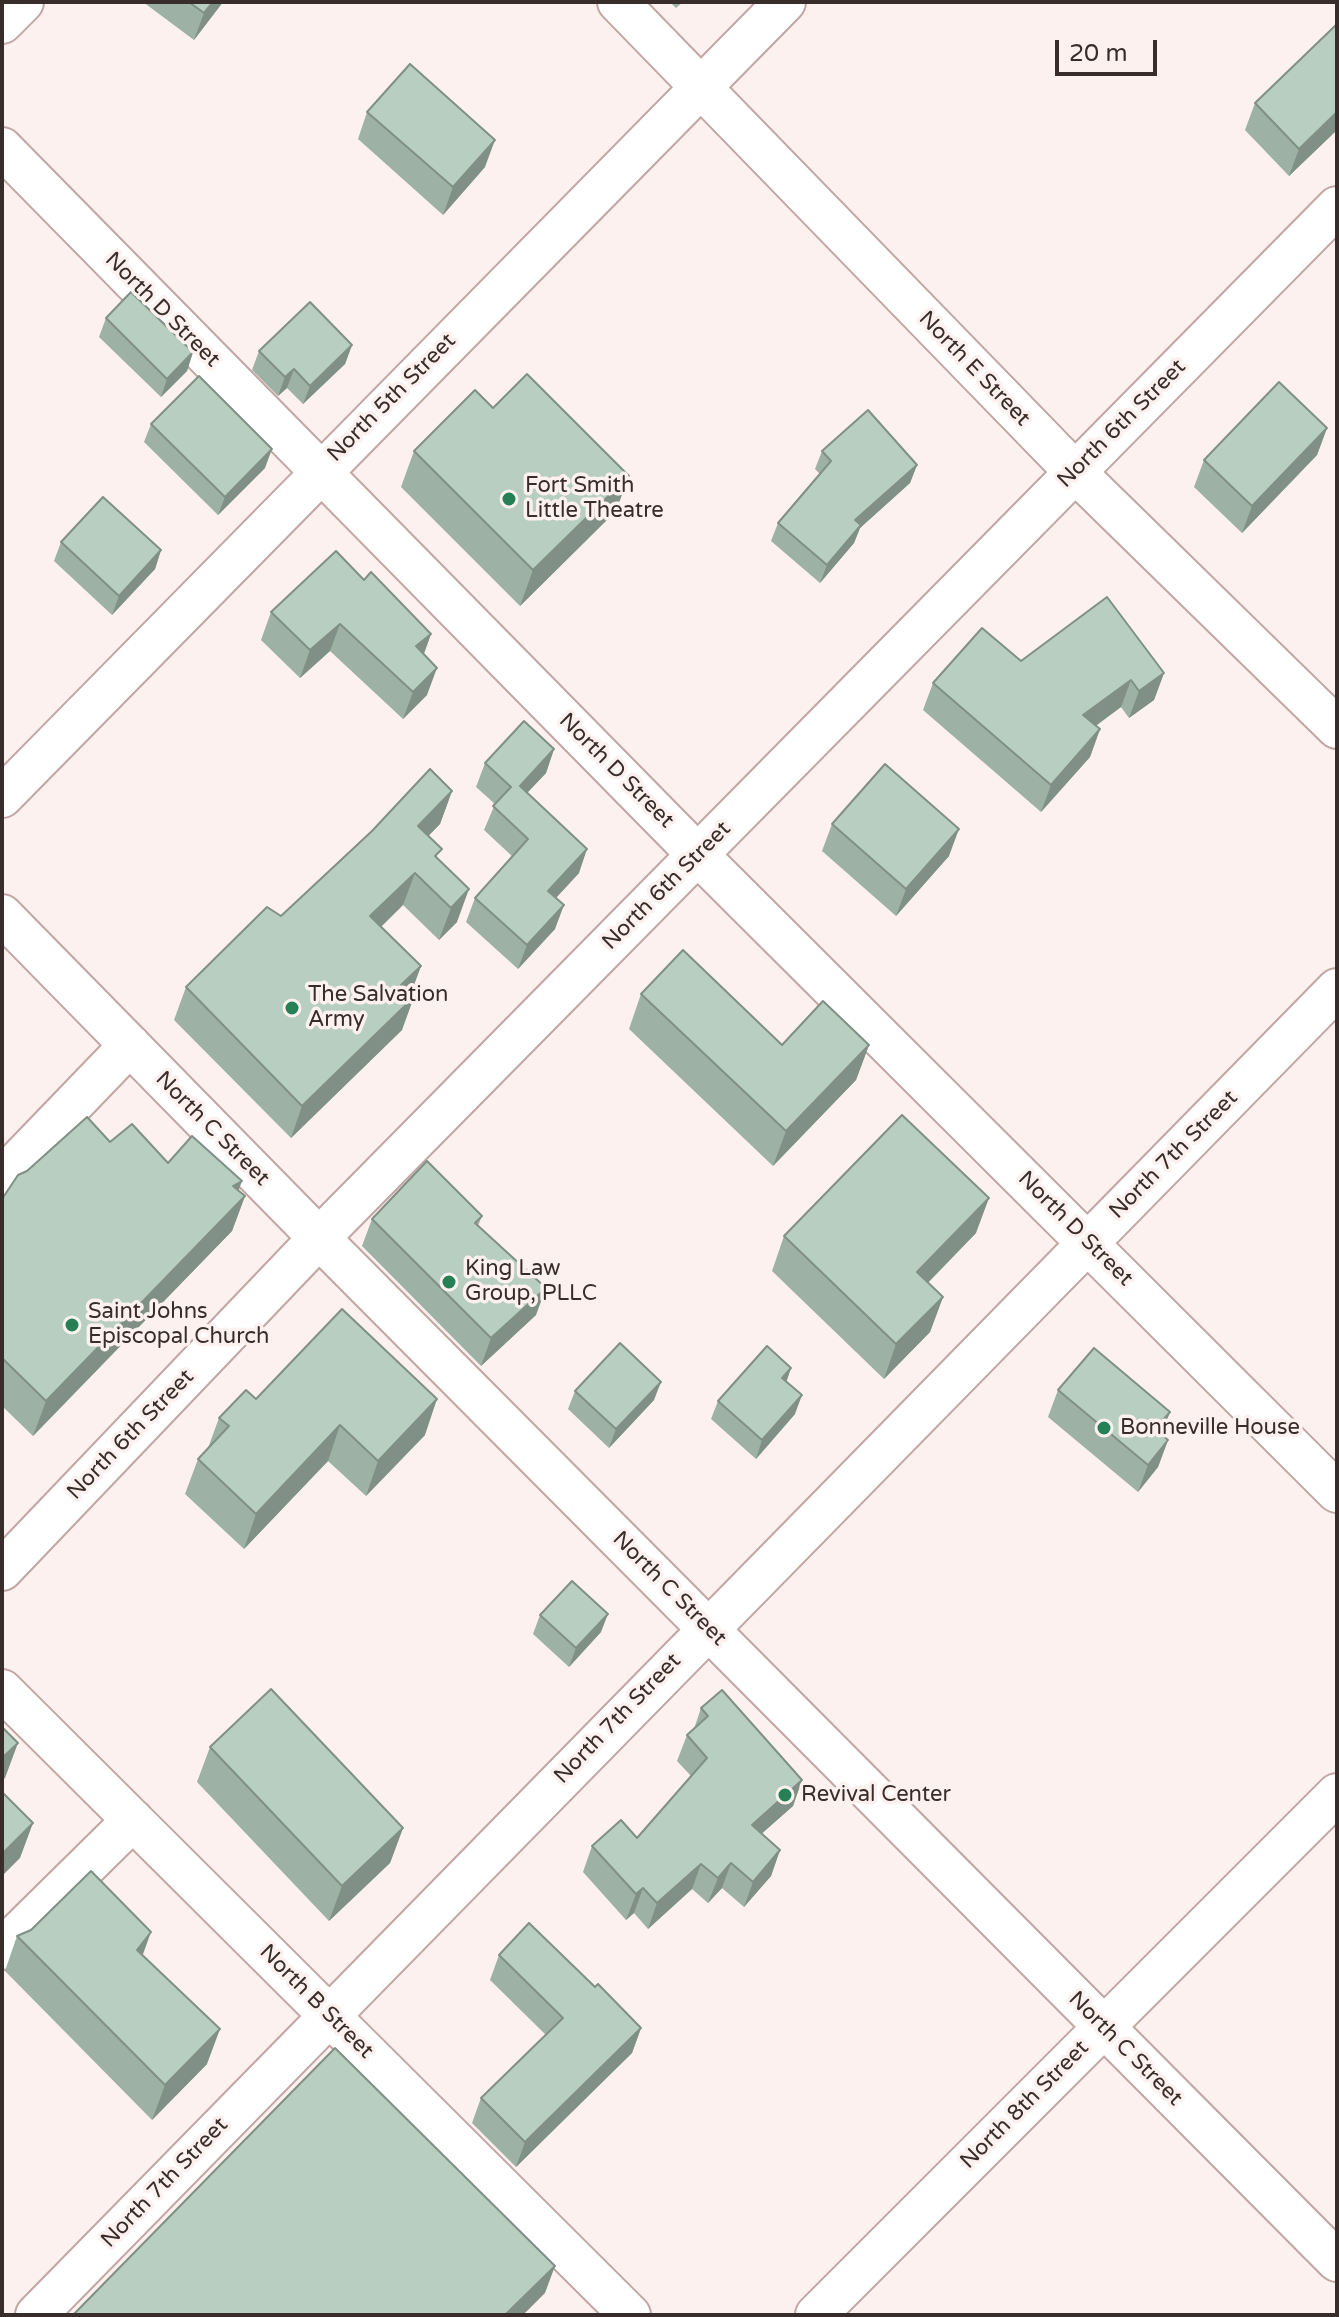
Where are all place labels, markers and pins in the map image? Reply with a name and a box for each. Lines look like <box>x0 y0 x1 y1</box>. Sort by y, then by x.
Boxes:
place label: Fort Smith Little Theatre <box>525 473 664 524</box>
marker: Fort Smith Little Theatre <box>500 490 518 508</box>
place label: The Salvation Army <box>308 982 449 1034</box>
marker: The Salvation Army <box>283 999 301 1017</box>
place label: King Law Group, PLLC <box>465 1256 597 1308</box>
marker: King Law Group, PLLC <box>440 1273 458 1291</box>
place label: Saint Johns Episcopal Church <box>88 1299 269 1350</box>
marker: Saint Johns Episcopal Church <box>63 1316 81 1334</box>
place label: Bonneville House <box>1120 1415 1300 1441</box>
marker: Bonneville House <box>1095 1419 1113 1437</box>
place label: Revival Center <box>801 1782 951 1808</box>
marker: Revival Center <box>776 1786 794 1804</box>

